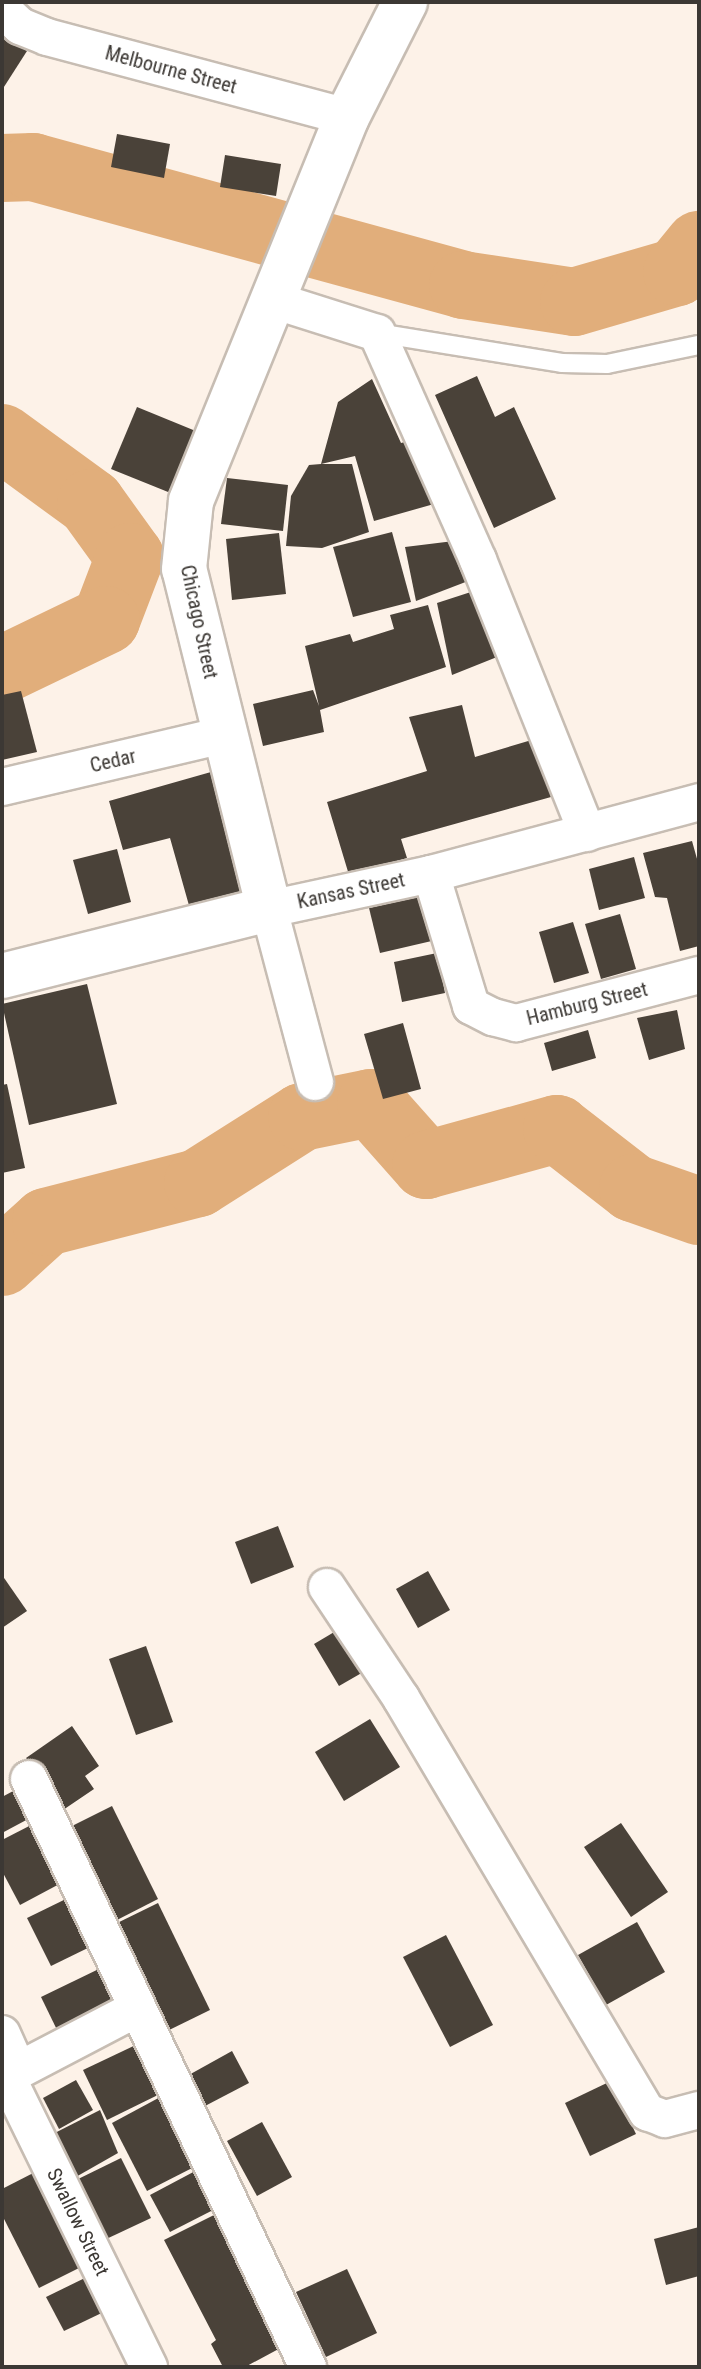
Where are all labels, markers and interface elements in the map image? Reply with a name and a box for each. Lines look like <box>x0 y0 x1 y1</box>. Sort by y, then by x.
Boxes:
street label: Melbourne Street <box>103 41 239 99</box>
street label: Chicago Street <box>175 563 223 681</box>
street label: Cedar <box>88 744 138 778</box>
street label: Kansas Street <box>295 868 407 914</box>
street label: Hamburg Street <box>524 977 650 1031</box>
street label: Swallow Street <box>42 2164 114 2280</box>

